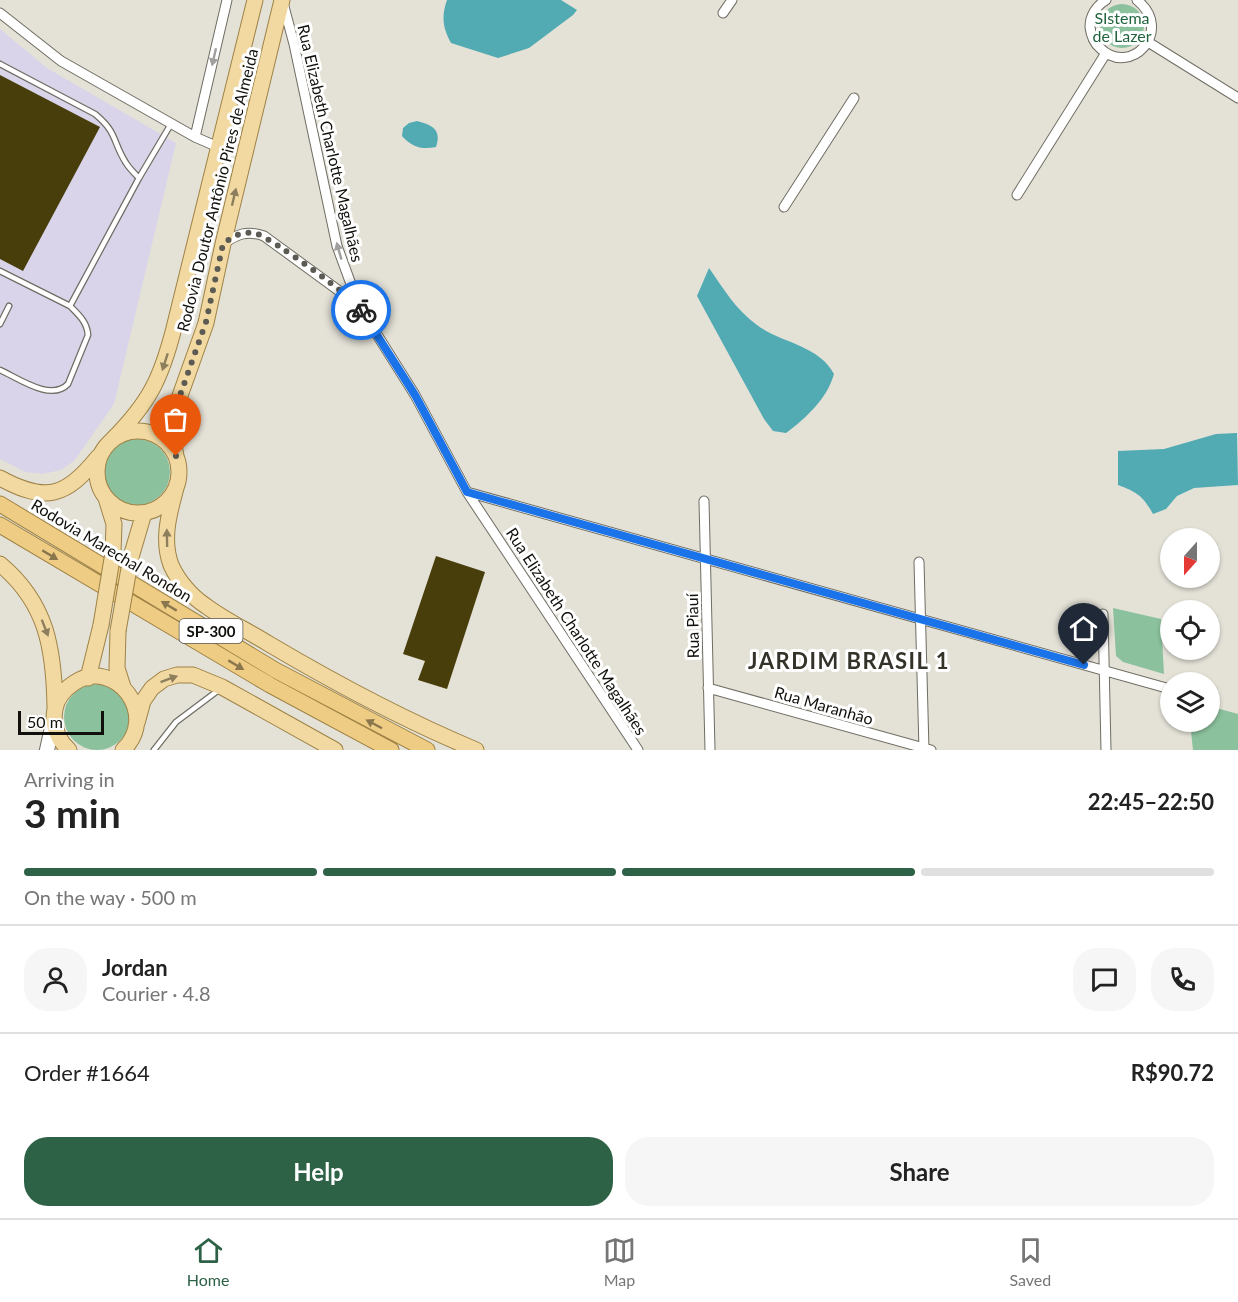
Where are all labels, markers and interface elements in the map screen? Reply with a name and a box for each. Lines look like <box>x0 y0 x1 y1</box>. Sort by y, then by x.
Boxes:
park label: SIstema de Lazer <box>1092 8 1152 45</box>
street label: Rua Elizabeth Charlotte Magalhães <box>294 22 368 264</box>
street label: Rodovia Doutor Antônio Pires de Almeida <box>173 47 261 333</box>
one-way arrow <box>208 48 218 66</box>
one-way arrow <box>230 187 239 206</box>
one-way arrow <box>334 242 343 260</box>
courier <box>331 280 391 340</box>
icon: bike <box>345 294 378 327</box>
one-way arrow <box>159 353 169 371</box>
pin <box>150 394 201 456</box>
icon: bag <box>159 403 192 436</box>
street label: Rodovia Marechal Rondon <box>28 494 196 606</box>
street label: Rua Elizabeth Charlotte Magalhães <box>503 524 651 738</box>
north arrow <box>1160 528 1220 588</box>
map controls <box>1160 528 1220 732</box>
one-way arrow <box>162 529 172 548</box>
one-way arrow <box>42 549 58 560</box>
street label: Rua Piauí <box>682 592 702 659</box>
one-way arrow <box>161 600 177 611</box>
button: locate <box>1160 600 1220 660</box>
pin <box>1058 603 1109 665</box>
icon: home <box>1067 612 1100 645</box>
one-way arrow <box>41 619 50 637</box>
road number: SP-300 <box>180 619 242 643</box>
district label: JARDIM BRASIL 1 <box>748 647 950 674</box>
one-way arrow <box>228 659 244 670</box>
button: layers <box>1160 672 1220 732</box>
one-way arrow <box>161 673 179 683</box>
street label: Rua Maranhão <box>772 682 876 728</box>
scale bar <box>18 708 104 736</box>
text: 50 m <box>27 712 63 731</box>
one-way arrow <box>366 719 383 729</box>
text: Arriving in <box>24 767 115 791</box>
text: 22:45–22:50 <box>1088 788 1214 815</box>
text: 3 min <box>24 790 121 836</box>
text: On the way · 500 m <box>24 885 197 909</box>
button: person <box>24 948 87 1011</box>
button: chat <box>1073 948 1136 1011</box>
button: phone <box>1151 948 1214 1011</box>
text: Jordan <box>102 954 168 981</box>
text: Courier · 4.8 <box>102 981 211 1005</box>
text: Order #1664 <box>24 1059 150 1086</box>
text: R$90.72 <box>1131 1059 1214 1086</box>
button: Help <box>24 1137 613 1206</box>
button: Share <box>625 1137 1214 1206</box>
tab: Home <box>187 1234 229 1289</box>
tab: Map <box>603 1234 636 1289</box>
tab: Saved <box>1009 1234 1051 1289</box>

